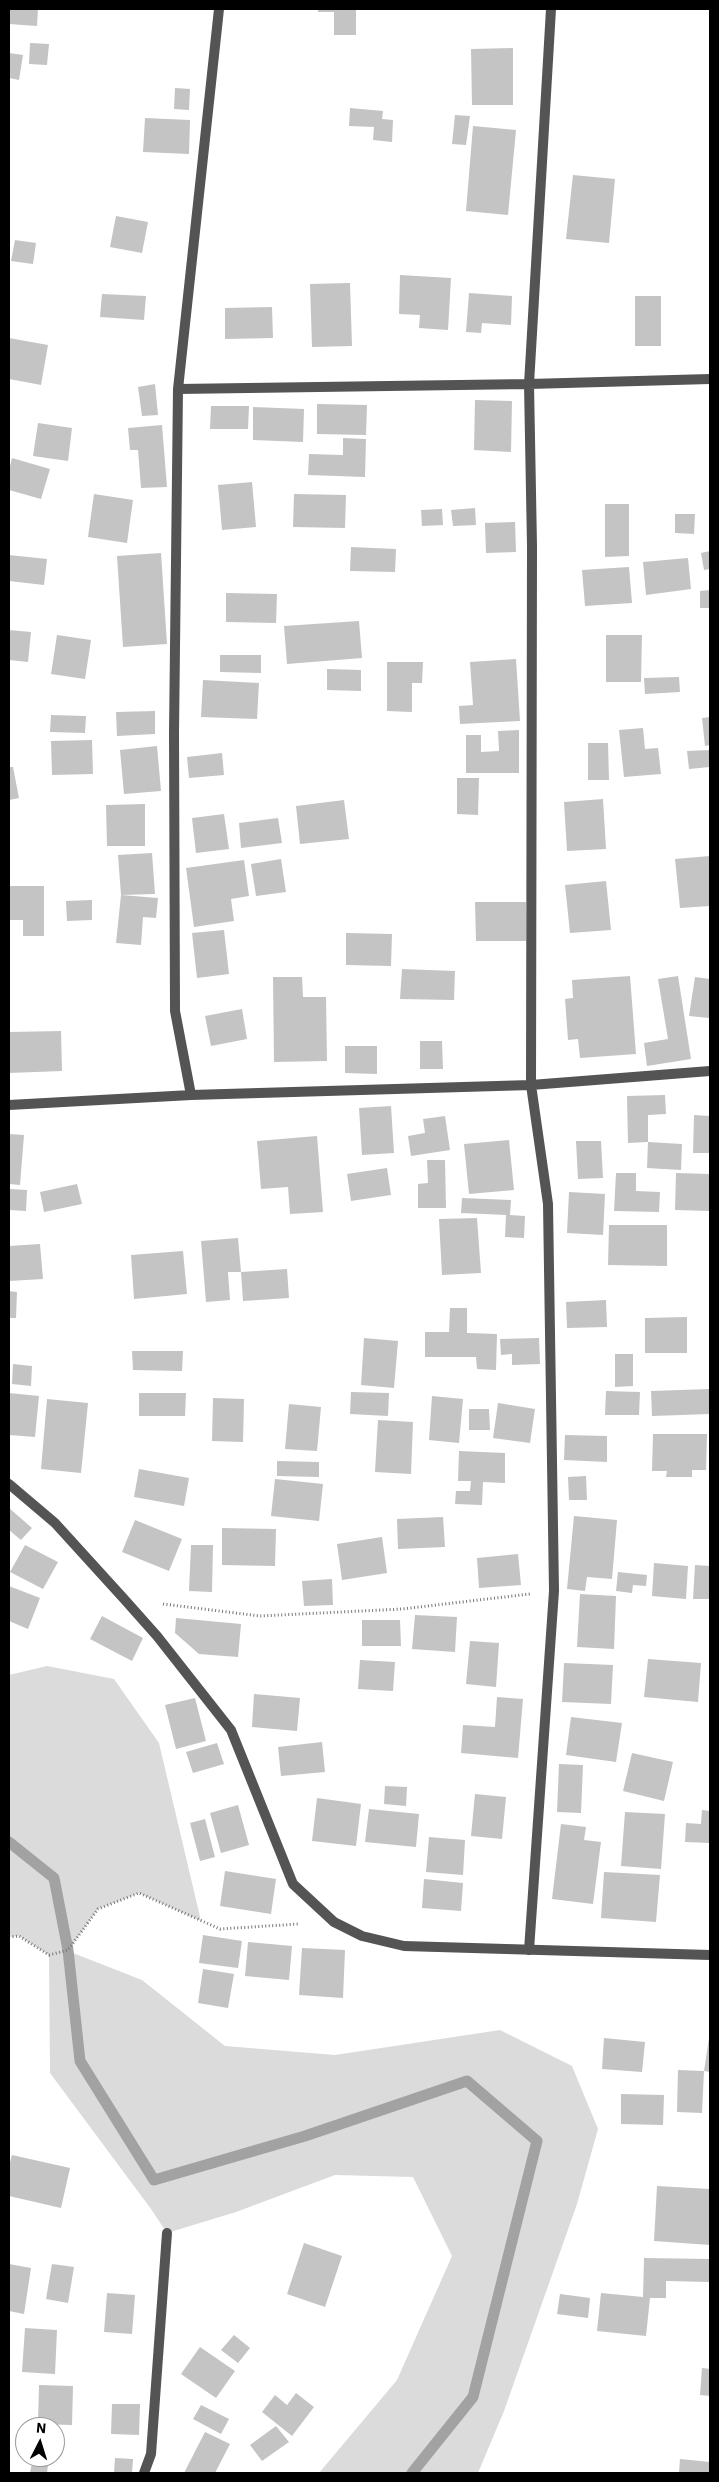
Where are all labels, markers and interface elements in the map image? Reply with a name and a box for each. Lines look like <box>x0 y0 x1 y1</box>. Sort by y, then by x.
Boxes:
north arrow <box>15 2417 65 2467</box>
text: N <box>35 2419 47 2437</box>

